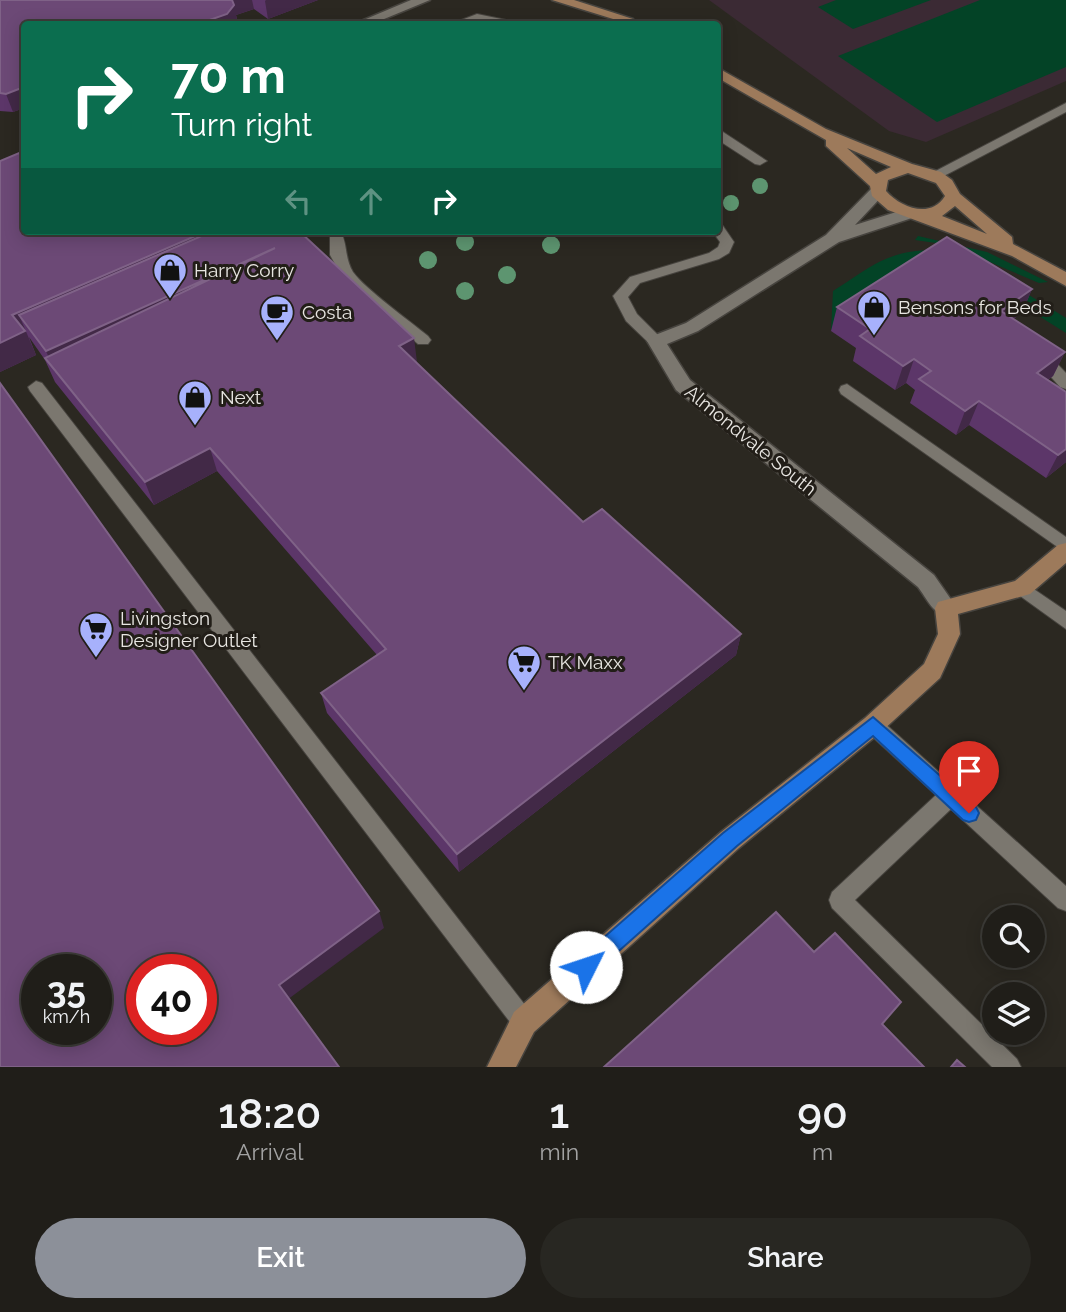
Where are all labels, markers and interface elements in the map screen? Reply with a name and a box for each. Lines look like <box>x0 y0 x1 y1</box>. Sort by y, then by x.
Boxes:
text: 70 m <box>171 47 286 104</box>
icon: right <box>56 49 147 140</box>
text: Turn right <box>171 106 312 143</box>
icon: left <box>279 182 317 220</box>
icon: ahead <box>352 182 390 220</box>
icon: right <box>425 182 463 220</box>
shop icon: Harry Corry <box>151 251 189 300</box>
place label: Harry Corry <box>194 259 294 281</box>
shop icon: Bensons for Beds <box>855 288 893 337</box>
cafe icon: Costa <box>258 293 296 342</box>
place label: Bensons for Beds <box>898 296 1052 318</box>
place label: Costa <box>302 301 352 323</box>
shop icon: Next <box>176 378 214 427</box>
street label: Almondvale South <box>681 380 821 500</box>
place label: Next <box>220 386 262 408</box>
place label: Livingston Designer Outlet <box>120 607 258 651</box>
supermarket icon: Livingston Designer Outlet <box>77 610 115 659</box>
supermarket icon: TK Maxx <box>505 643 543 692</box>
place label: TK Maxx <box>548 651 623 673</box>
pin <box>939 741 999 813</box>
icon: arrive <box>950 752 988 790</box>
map controls <box>982 905 1045 1045</box>
button: search <box>982 905 1045 968</box>
position arrow <box>549 930 623 1004</box>
speed limit sign: 40 <box>126 954 217 1045</box>
text: 35 <box>47 970 86 1011</box>
button: layers <box>982 982 1045 1045</box>
text: km/h <box>43 1006 90 1027</box>
text: 18:20 <box>218 1089 321 1138</box>
text: 1 <box>549 1089 569 1138</box>
text: 90 <box>797 1089 848 1138</box>
text: Arrival <box>236 1138 304 1165</box>
text: min <box>540 1138 579 1165</box>
text: m <box>812 1138 833 1165</box>
button: Exit <box>35 1218 526 1298</box>
button: Share <box>540 1218 1031 1298</box>

